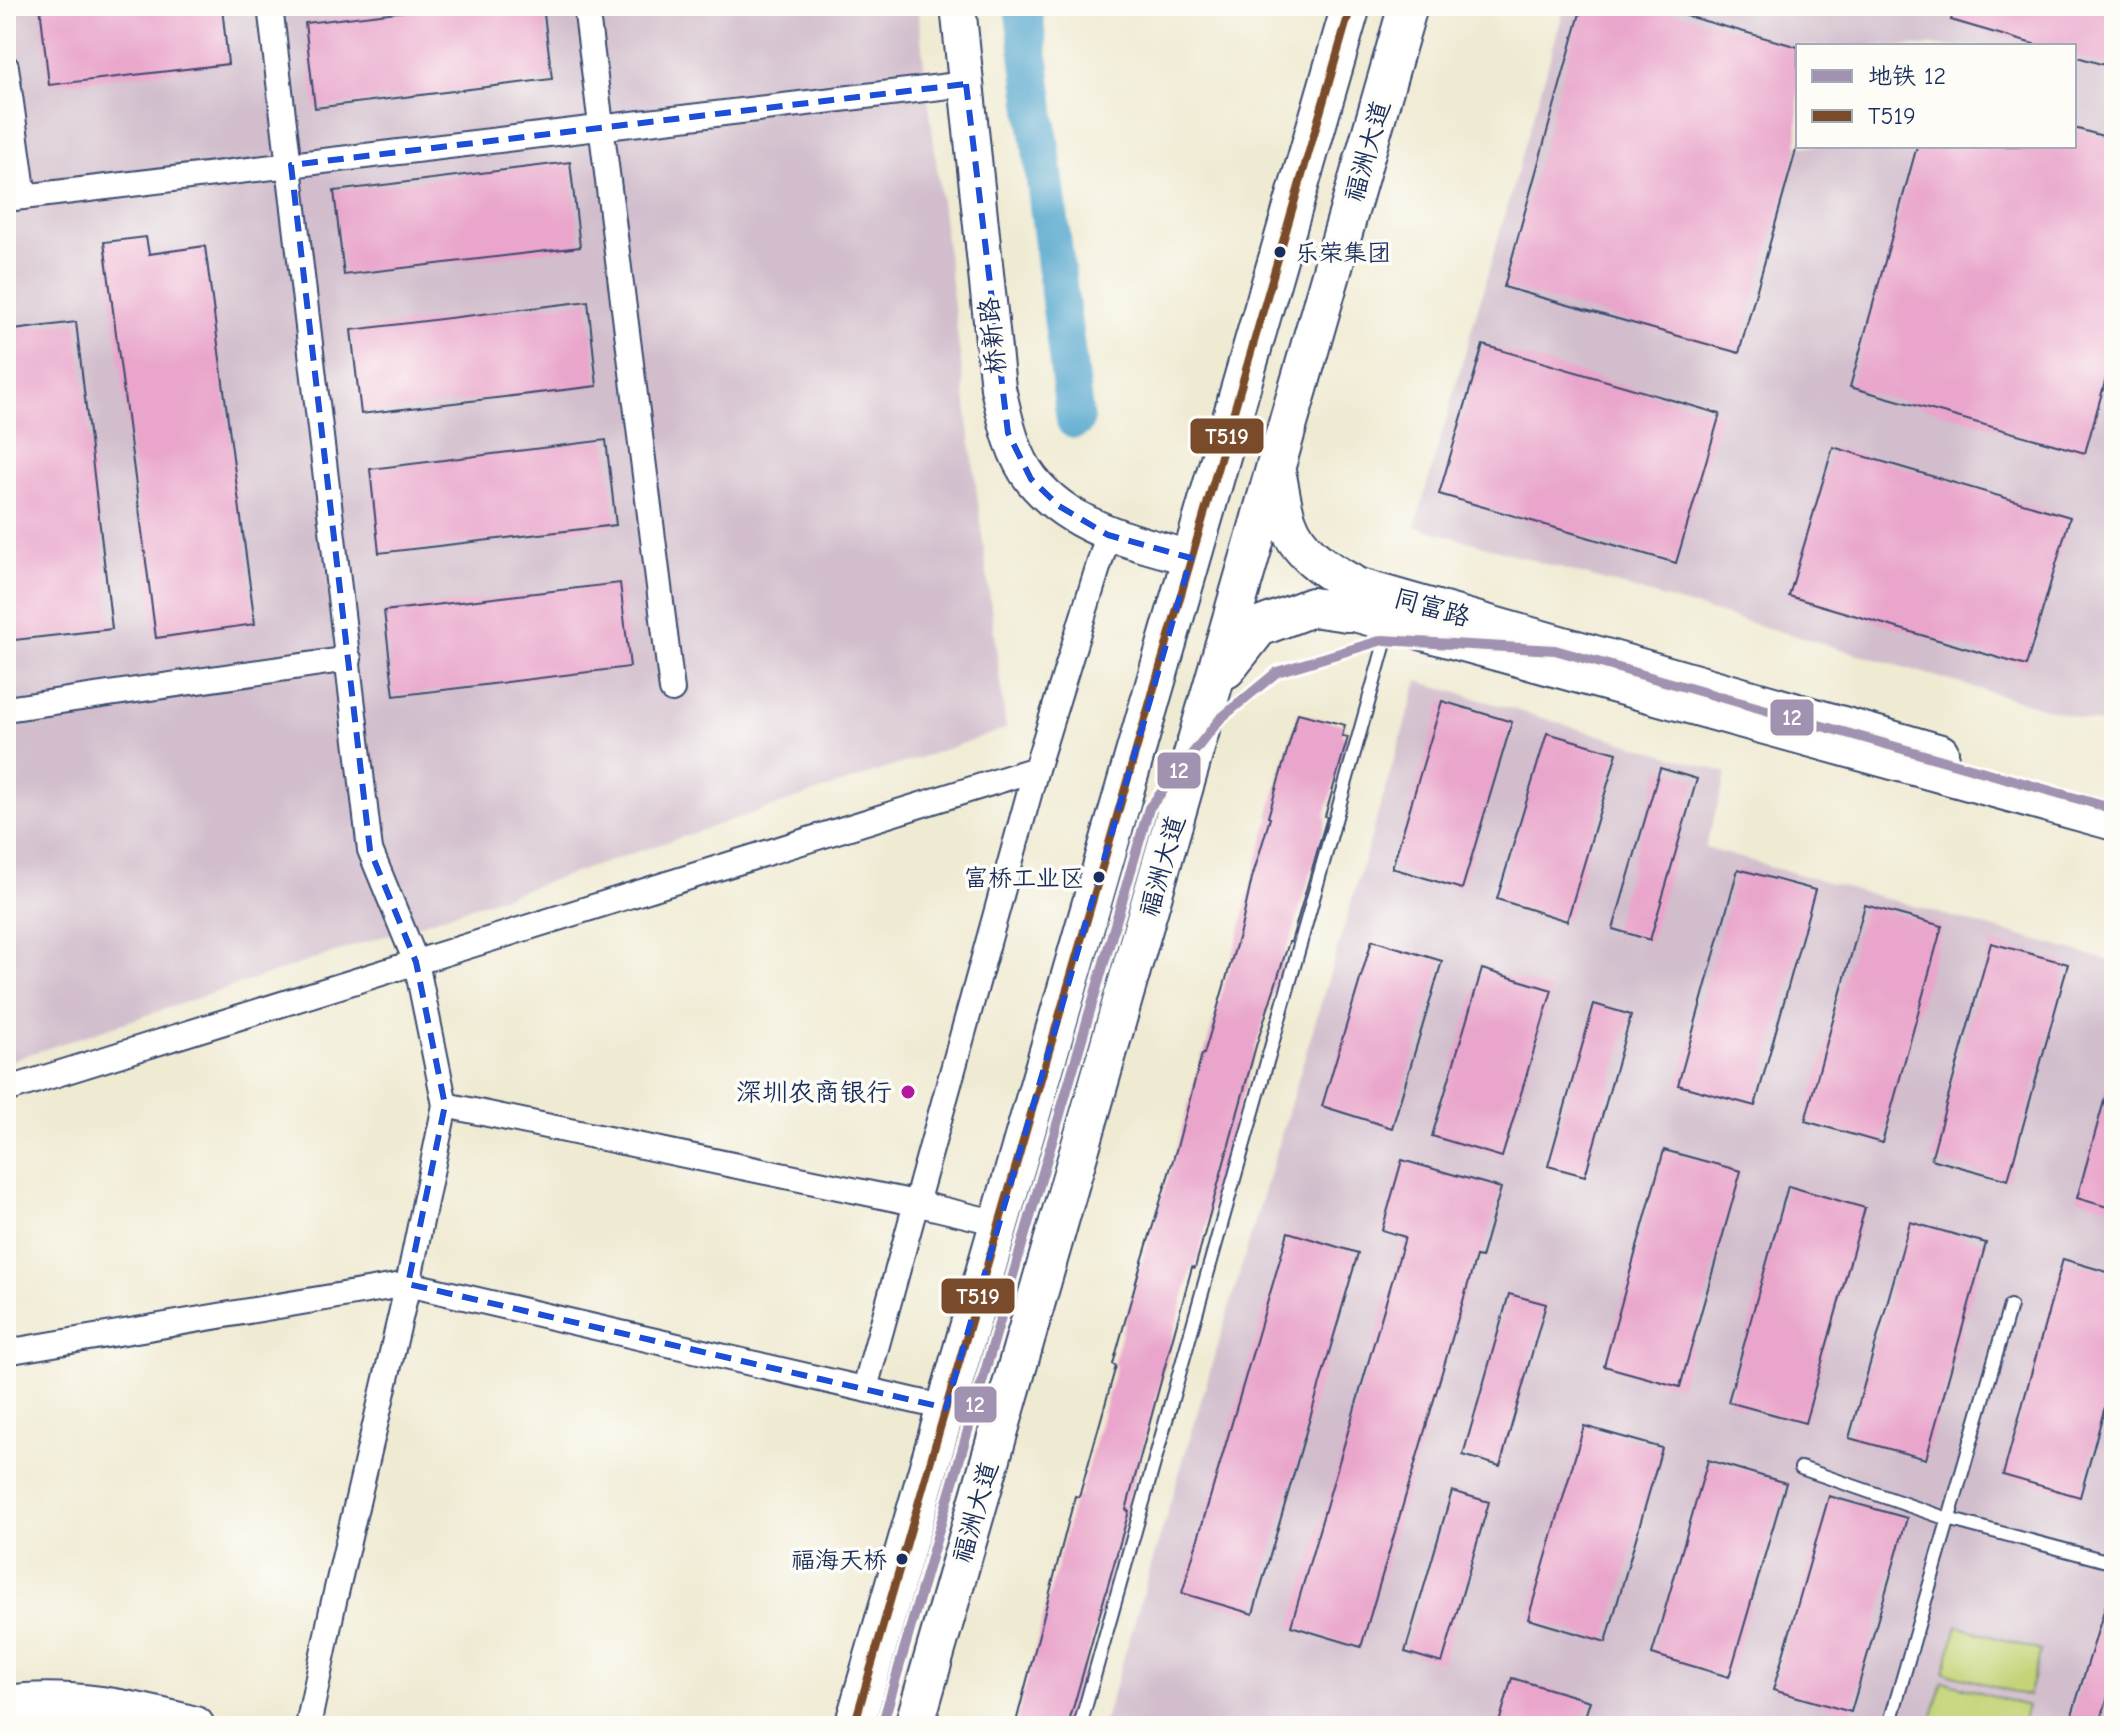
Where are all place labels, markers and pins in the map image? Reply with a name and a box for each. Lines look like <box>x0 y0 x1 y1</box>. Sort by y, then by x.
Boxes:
place label: 乐荣集团 <box>1295 239 1391 267</box>
marker: 乐荣集团 <box>1272 244 1288 260</box>
place label: 富桥工业区 <box>964 864 1084 892</box>
marker: 富桥工业区 <box>1091 869 1107 885</box>
place label: 深圳农商银行 <box>736 1078 892 1108</box>
marker: 深圳农商银行 <box>899 1083 917 1101</box>
place label: 福海天桥 <box>791 1546 887 1574</box>
marker: 福海天桥 <box>894 1551 910 1567</box>

